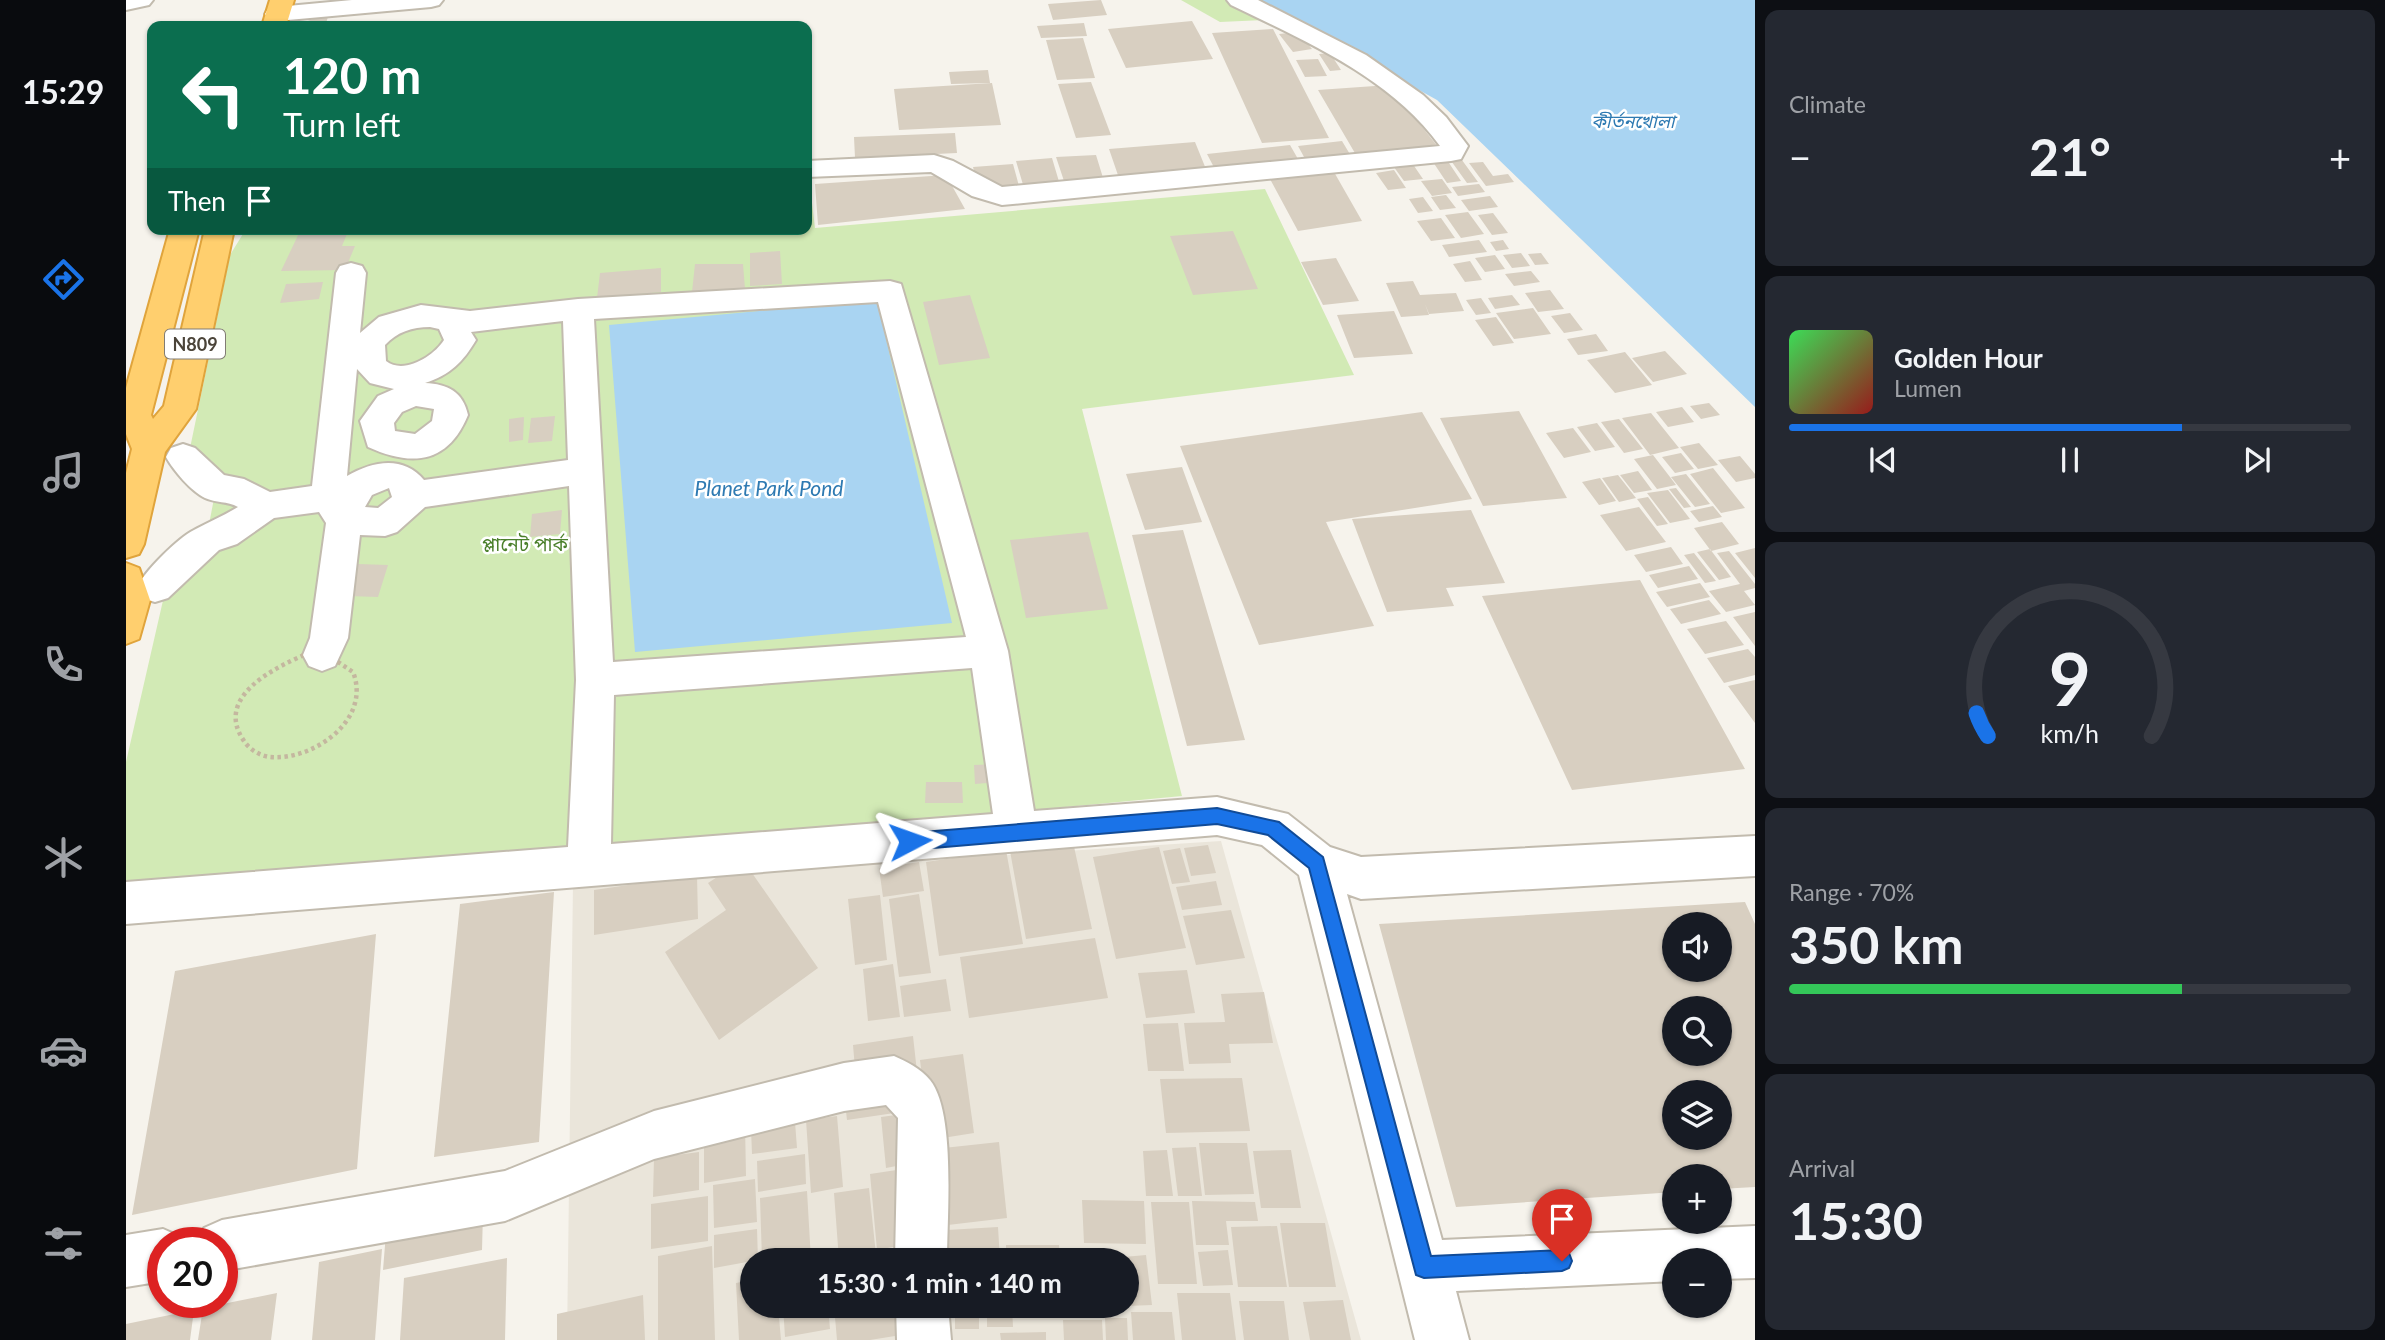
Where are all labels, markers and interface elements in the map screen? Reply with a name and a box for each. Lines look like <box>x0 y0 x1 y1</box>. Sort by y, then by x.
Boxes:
text: 120 m <box>283 46 421 104</box>
icon: left <box>168 49 259 140</box>
text: 15:29 <box>22 72 104 111</box>
text: Climate <box>1789 90 1866 118</box>
text: Turn left <box>283 105 400 144</box>
water label: কীর্তনখোলা <box>1591 110 1678 132</box>
text: 21° <box>2029 125 2111 187</box>
text: − <box>1789 134 1811 180</box>
text: + <box>2329 134 2351 180</box>
icon: arrive <box>240 182 278 220</box>
text: Then <box>168 185 226 217</box>
icon: directions <box>39 255 88 304</box>
road number: N809 <box>165 330 225 358</box>
text: Golden Hour <box>1894 342 2043 374</box>
text: Lumen <box>1894 374 1962 402</box>
icon: previous <box>1864 441 1902 479</box>
icon: pause <box>2051 441 2089 479</box>
icon: next <box>2238 441 2276 479</box>
icon: music <box>39 448 88 497</box>
water label: Planet Park Pond <box>695 475 843 500</box>
park label: প্লানেট পার্ক <box>482 532 569 555</box>
text: 9 <box>2049 634 2091 722</box>
icon: phone <box>39 640 88 689</box>
text: km/h <box>2041 718 2099 748</box>
position arrow <box>873 804 947 878</box>
icon: climate <box>39 833 88 882</box>
text: Range · 70% <box>1789 878 1914 906</box>
map controls <box>1662 912 1732 1318</box>
button: sound <box>1662 912 1732 982</box>
text: 350 km <box>1789 913 1963 975</box>
button: search <box>1662 996 1732 1066</box>
icon: car <box>39 1026 88 1075</box>
button: layers <box>1662 1080 1732 1150</box>
text: Arrival <box>1789 1154 1855 1182</box>
button: + <box>1662 1164 1732 1234</box>
pin <box>1532 1189 1592 1261</box>
text: 15:30 <box>1789 1189 1923 1251</box>
icon: arrive <box>1543 1200 1581 1238</box>
icon: filters <box>39 1219 88 1268</box>
speed limit sign: 20 <box>147 1227 238 1318</box>
button: − <box>1662 1248 1732 1318</box>
text: 15:30 · 1 min · 140 m <box>817 1267 1062 1299</box>

